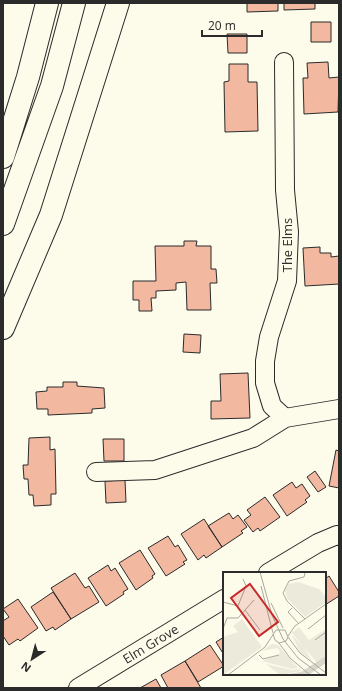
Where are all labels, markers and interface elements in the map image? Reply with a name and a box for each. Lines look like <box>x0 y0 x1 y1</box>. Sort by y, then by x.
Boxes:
scale bar <box>202 12 262 38</box>
text: 20 m <box>208 17 236 34</box>
street label: The Elms <box>278 218 296 272</box>
inset map <box>223 572 326 675</box>
street label: Elm Grove <box>119 620 182 668</box>
north arrow <box>12 639 52 679</box>
text: N <box>18 659 34 676</box>

